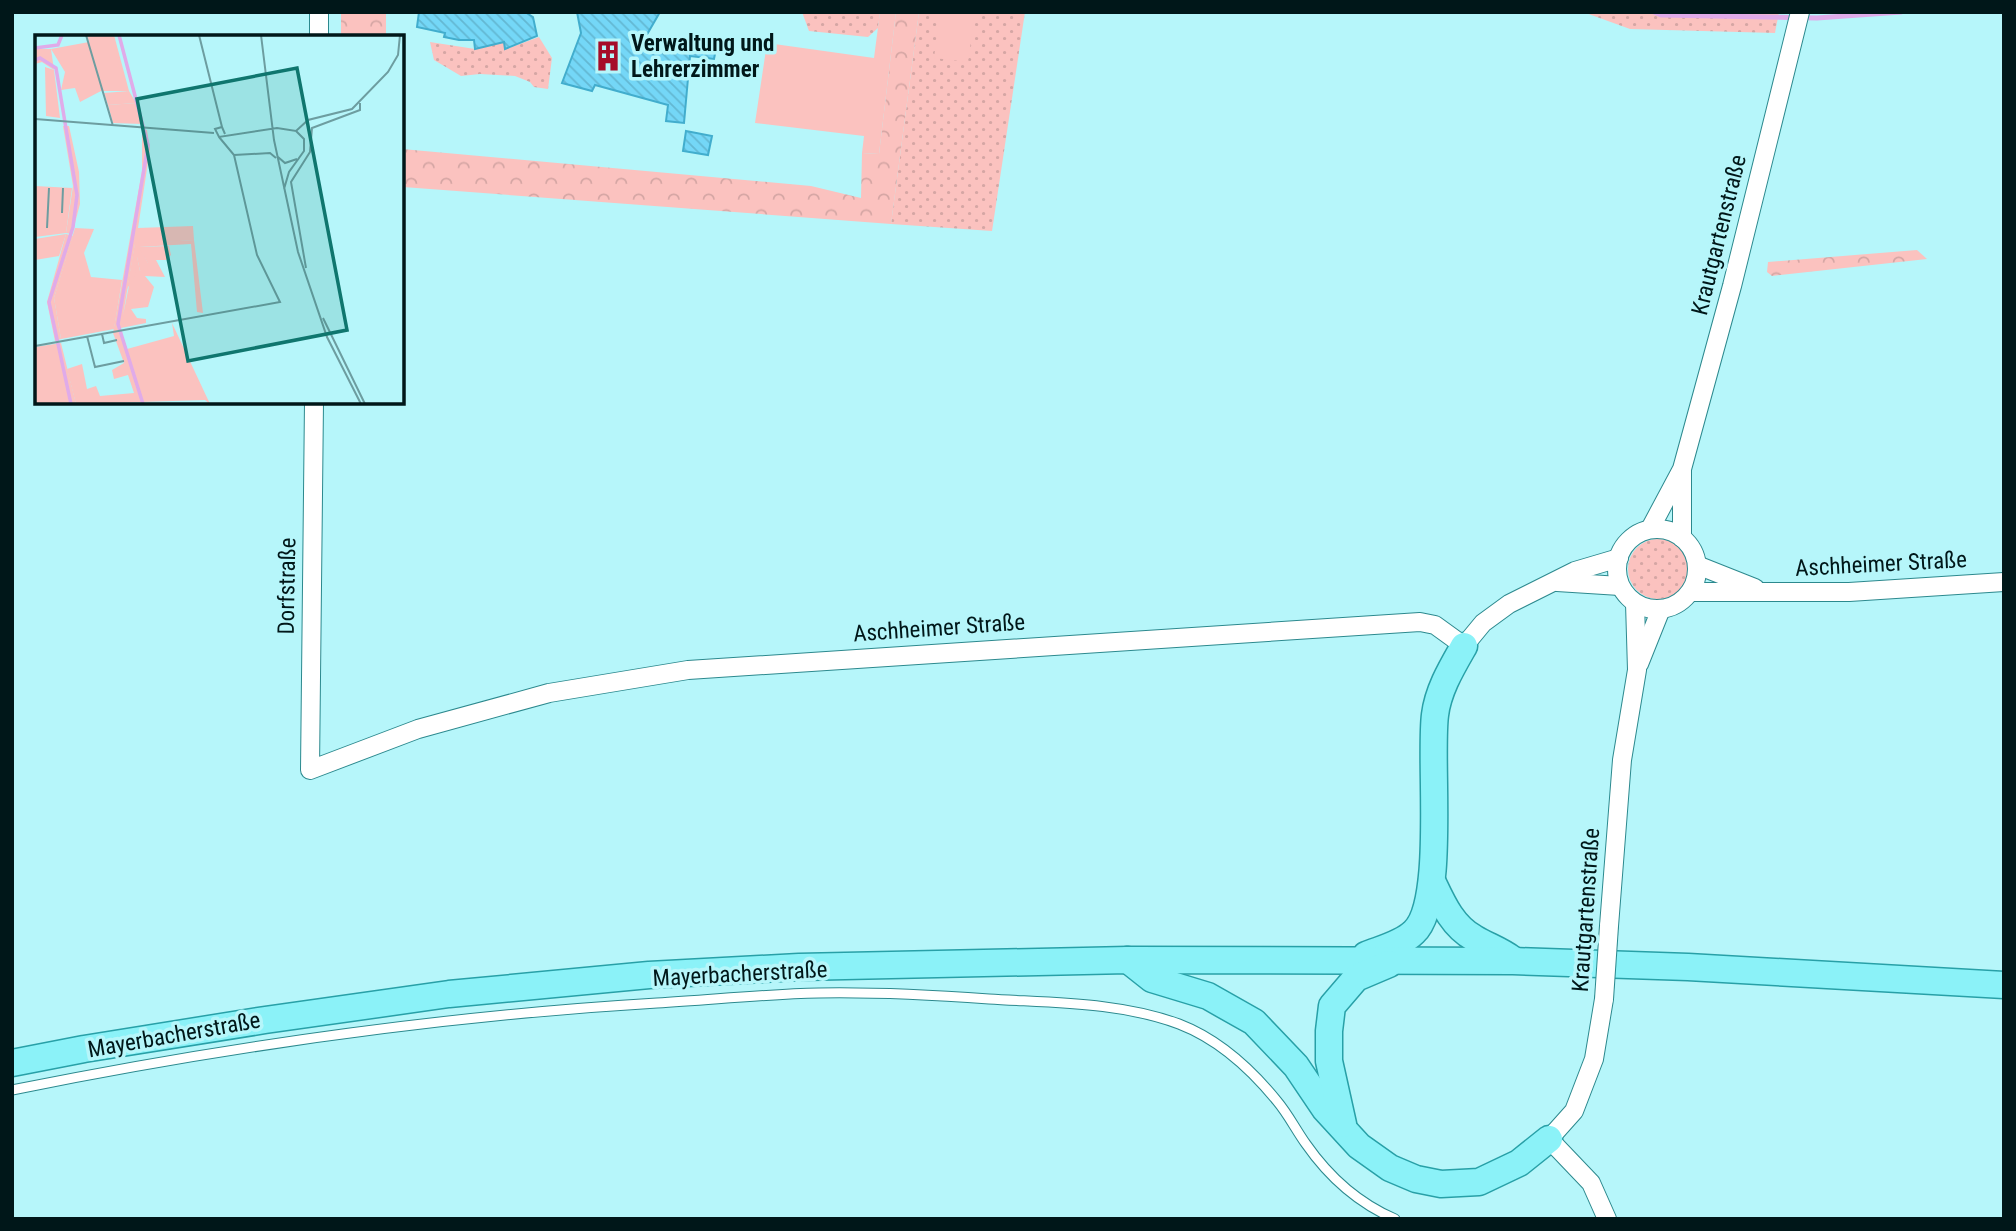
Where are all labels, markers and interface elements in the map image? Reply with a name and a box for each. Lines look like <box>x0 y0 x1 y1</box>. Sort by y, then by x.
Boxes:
place label: Verwaltung und Lehrerzimmer <box>631 30 774 83</box>
inset map <box>35 35 404 404</box>
building icon: Verwaltung und Lehrerzimmer <box>591 39 625 73</box>
street label: Krautgartenstraße <box>1686 152 1752 318</box>
street label: Dorfstraße <box>273 537 301 635</box>
street label: Aschheimer Straße <box>1794 546 1968 582</box>
street label: Aschheimer Straße <box>852 609 1026 647</box>
street label: Krautgartenstraße <box>1567 827 1605 993</box>
street label: Mayerbacherstraße <box>652 956 828 992</box>
street label: Mayerbacherstraße <box>85 1007 263 1063</box>

